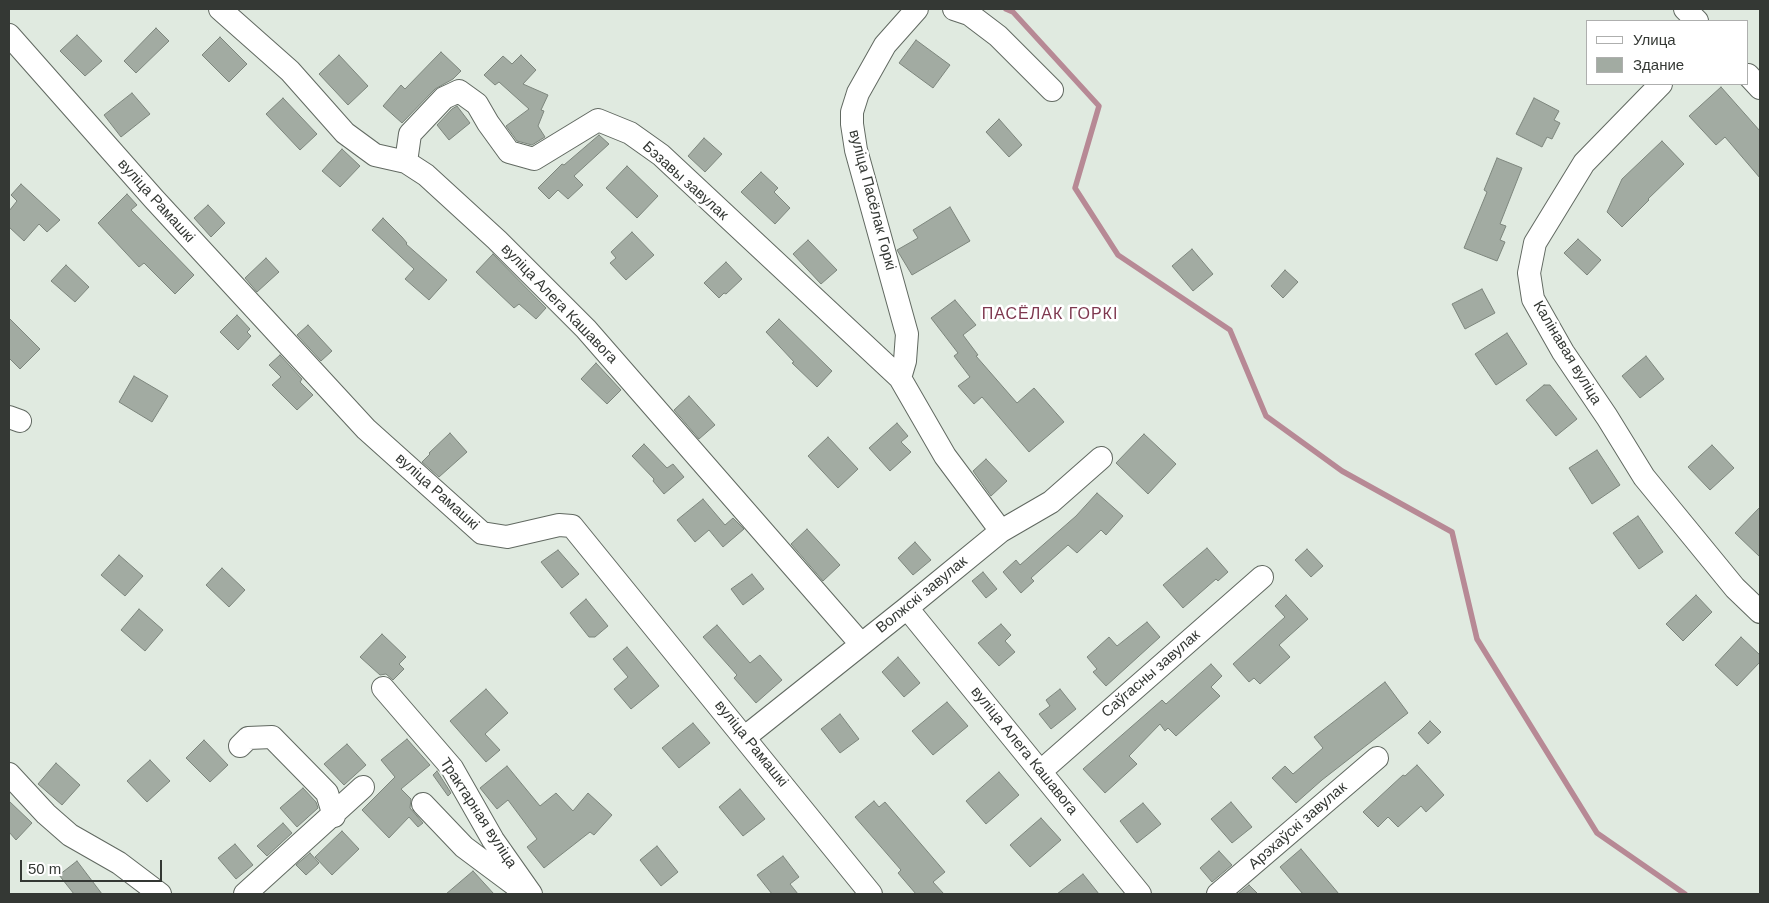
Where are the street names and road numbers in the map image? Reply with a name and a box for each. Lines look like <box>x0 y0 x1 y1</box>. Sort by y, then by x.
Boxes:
street label: вуліца Пасёлак Горкі <box>845 128 899 272</box>
street label: Бэзавы завулак <box>638 138 732 224</box>
street label: вуліца Рамашкі <box>114 155 198 247</box>
street label: вуліца Алега Кашавога <box>497 240 621 368</box>
street label: Калінавая вуліца <box>1529 298 1605 408</box>
street label: вуліца Рамашкі <box>391 450 483 534</box>
street label: Волжскі завулак <box>873 553 971 637</box>
street label: Саўгасны завулак <box>1098 626 1204 722</box>
street label: вуліца Алега Кашавога <box>967 683 1081 819</box>
street label: вуліца Рамашкі <box>711 697 791 791</box>
street label: Трактарная вуліца <box>436 754 520 872</box>
street label: Арэхаўскі завулак <box>1245 778 1351 874</box>

